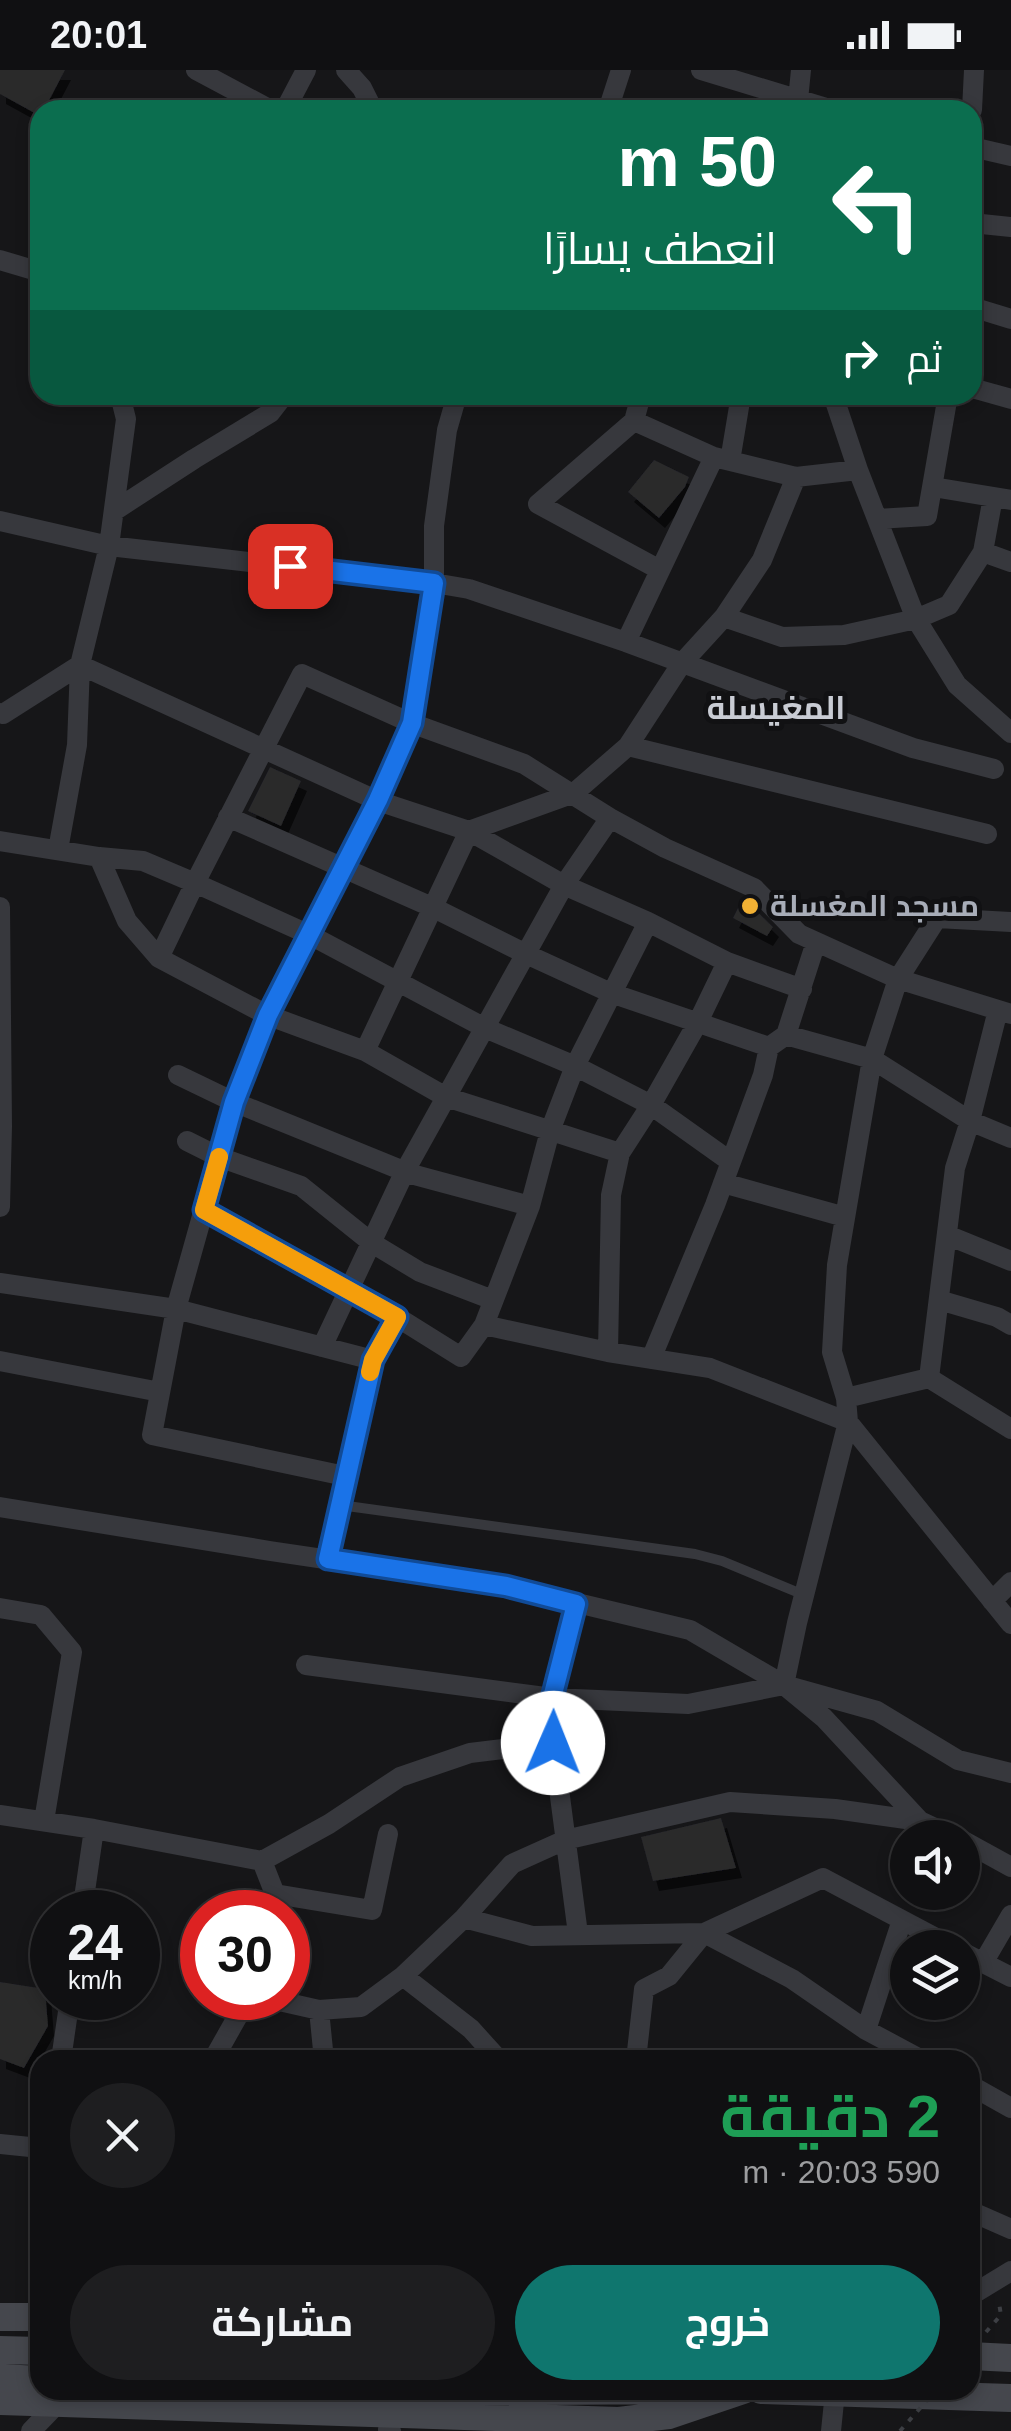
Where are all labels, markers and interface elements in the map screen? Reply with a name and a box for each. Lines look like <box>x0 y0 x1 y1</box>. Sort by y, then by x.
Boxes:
text: 20:01 <box>50 14 147 56</box>
text: 50 m <box>617 123 777 201</box>
icon: left <box>812 140 942 270</box>
text: انعطف يسارًا <box>543 223 777 274</box>
icon: right <box>832 330 887 385</box>
text: ثم <box>907 338 942 380</box>
pin <box>248 524 333 609</box>
icon: arrive <box>263 539 318 594</box>
district label: المغيسلة <box>707 690 845 726</box>
place label: مسجد المغسلة <box>770 889 979 923</box>
marker: مسجد المغسلة <box>739 895 761 917</box>
position arrow <box>501 1691 605 1795</box>
map controls <box>890 1820 980 2020</box>
button: sound <box>890 1820 980 1910</box>
speed limit sign: 30 <box>180 1890 310 2020</box>
text: 24 <box>67 1915 123 1971</box>
button: layers <box>890 1930 980 2020</box>
text: km/h <box>68 1966 122 1994</box>
button: close <box>70 2083 175 2188</box>
text: 2 دقيقة <box>720 2083 940 2150</box>
text: 590 m · 20:03 <box>743 2154 940 2190</box>
button: مشاركة <box>70 2265 495 2380</box>
button: خروج <box>515 2265 940 2380</box>

